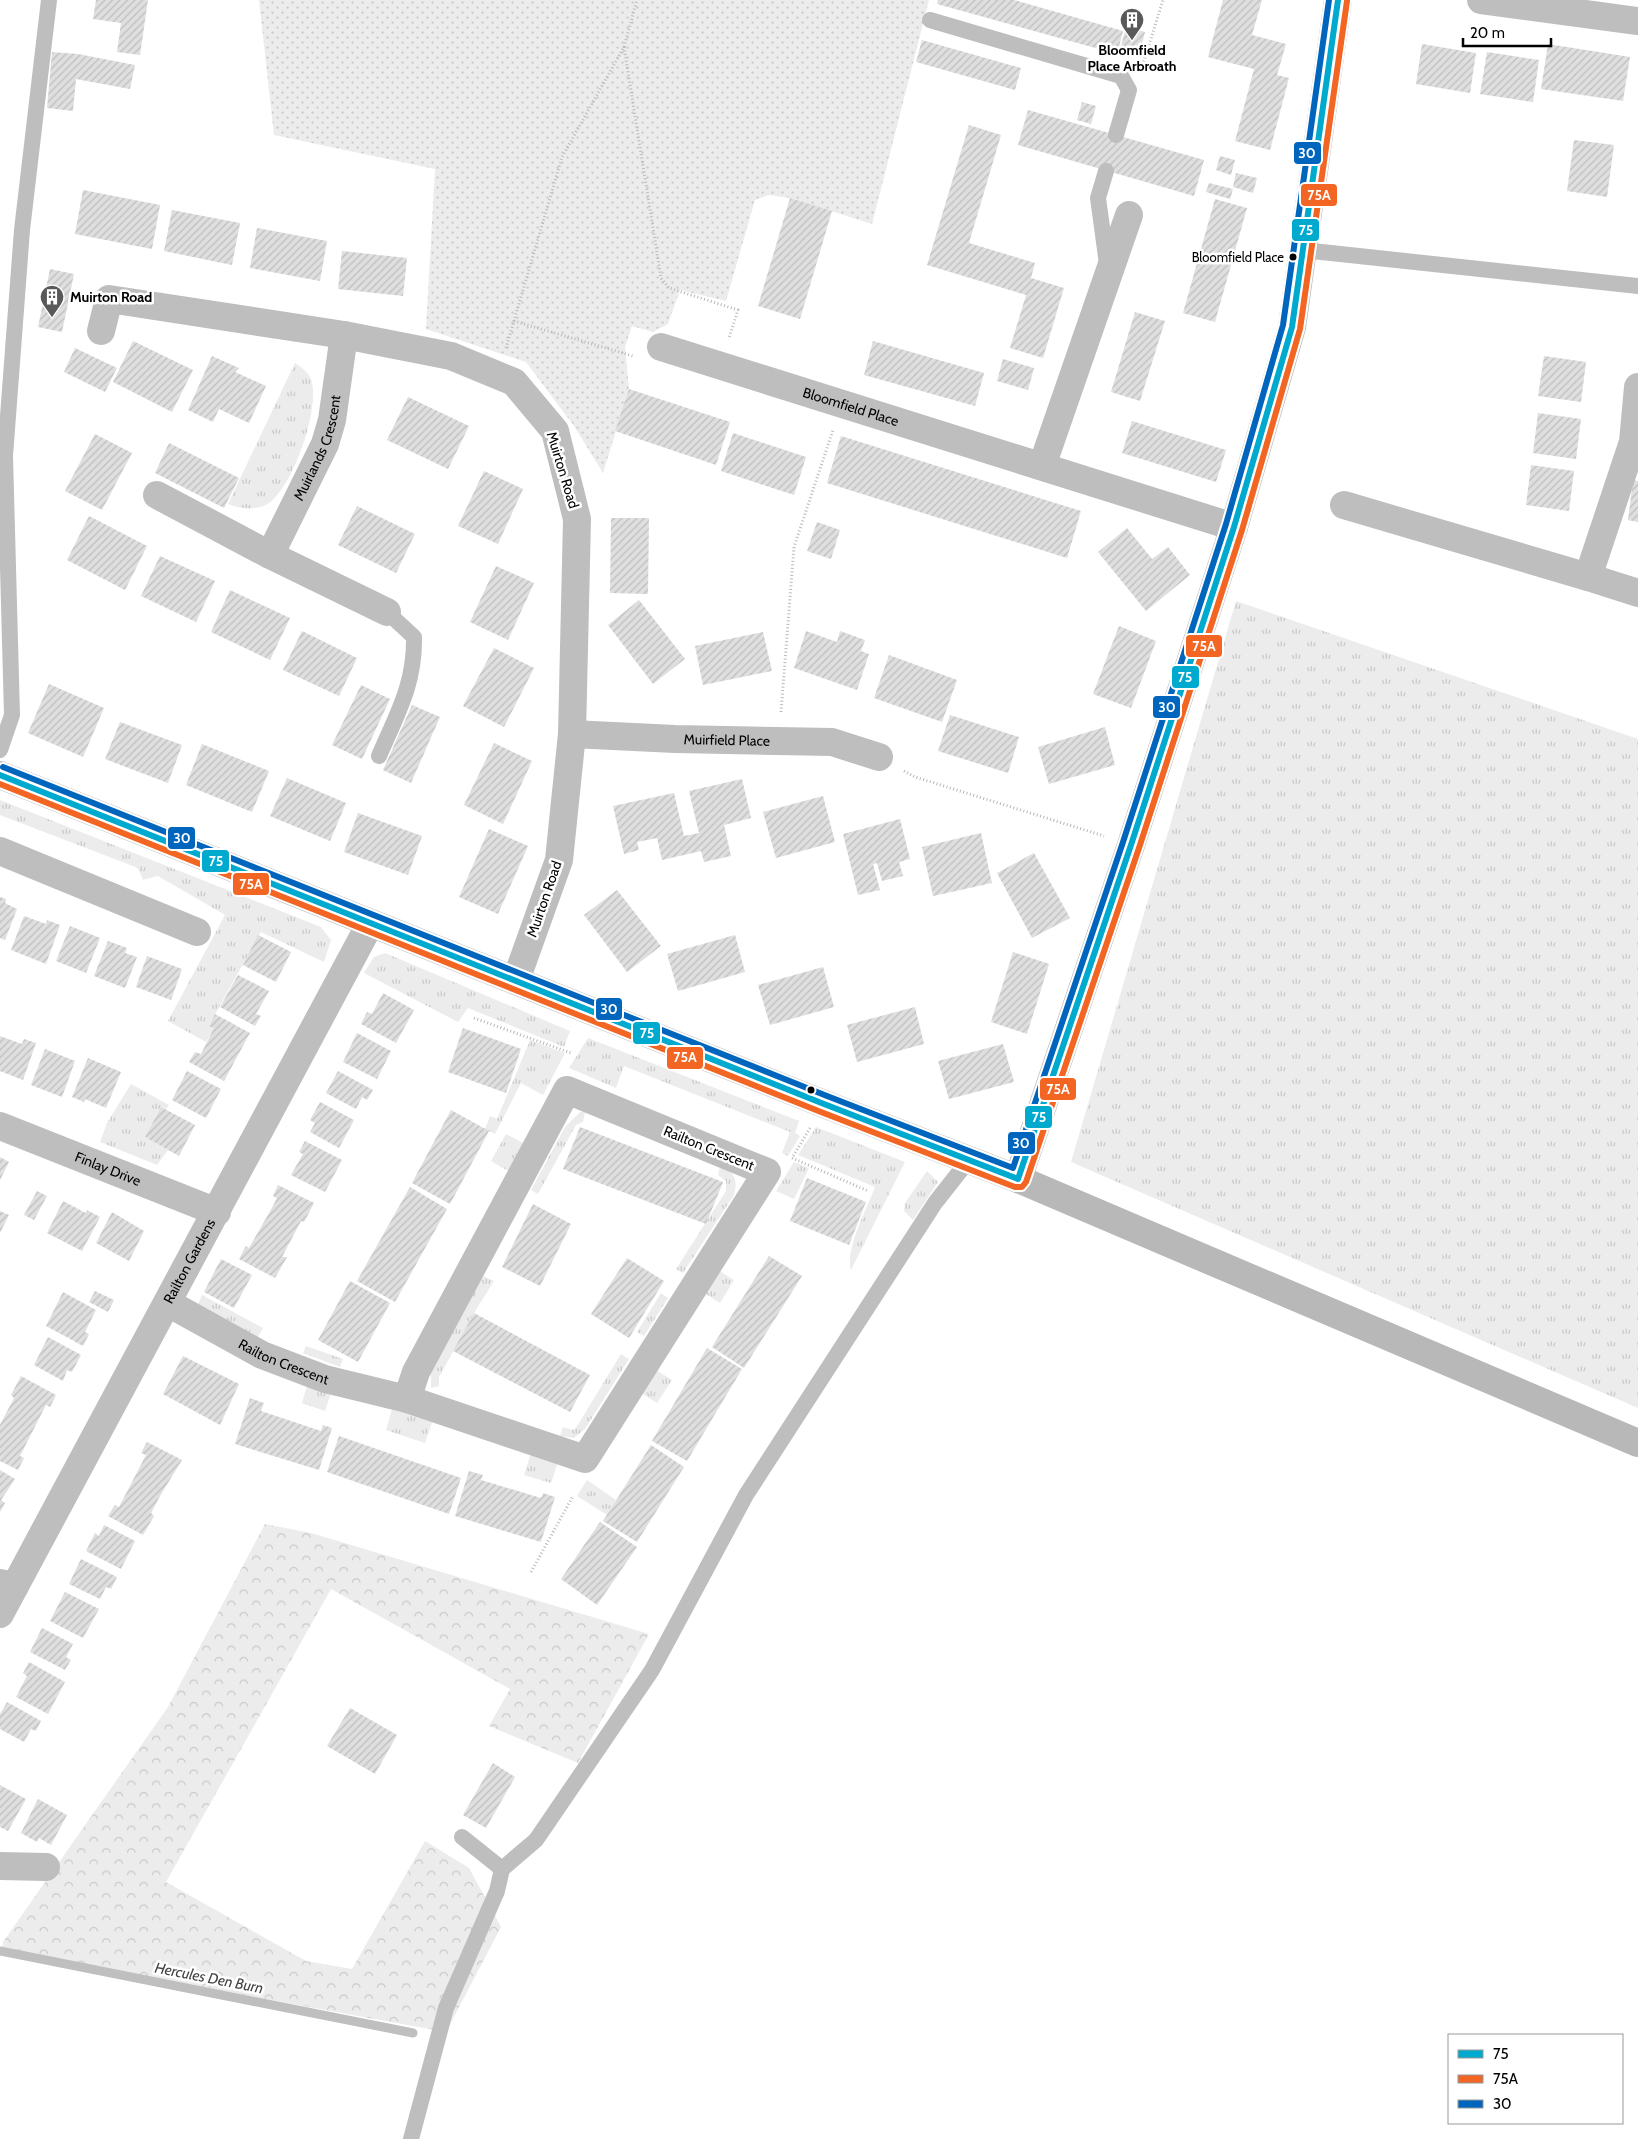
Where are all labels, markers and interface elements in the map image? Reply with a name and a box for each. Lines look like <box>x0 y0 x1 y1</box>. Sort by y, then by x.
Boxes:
building icon: Bloomfield Place Arbroath <box>1119 7 1145 41</box>
scale bar <box>1463 15 1550 47</box>
text: 20 m <box>1470 24 1505 42</box>
place label: Bloomfield Place Arbroath <box>1088 41 1176 75</box>
line badge: 30 <box>1293 141 1322 165</box>
text: 30 <box>1298 144 1316 162</box>
line badge: 75A <box>1300 183 1338 207</box>
text: 75A <box>1307 186 1331 204</box>
line badge: 75 <box>1291 218 1320 242</box>
text: 75 <box>1299 221 1313 239</box>
place label: Bloomfield Place <box>1192 249 1284 265</box>
marker: Bloomfield Place <box>1288 252 1298 262</box>
building icon: Muirton Road <box>39 284 65 318</box>
place label: Muirton Road <box>70 288 152 306</box>
street label: Bloomfield Place <box>801 383 901 430</box>
street label: Muirlands Crescent <box>289 393 344 504</box>
street label: Muirton Road <box>543 429 583 511</box>
line badge: 75A <box>1185 634 1223 658</box>
text: 75A <box>1192 637 1216 655</box>
line badge: 75 <box>1171 665 1200 689</box>
text: 75 <box>1178 668 1192 686</box>
line badge: 30 <box>1152 695 1181 719</box>
text: 30 <box>1158 698 1176 716</box>
street label: Muirfield Place <box>684 730 770 750</box>
line badge: 30 <box>167 826 196 850</box>
text: 30 <box>173 829 191 847</box>
line badge: 75 <box>201 849 230 873</box>
text: 75 <box>209 852 223 870</box>
street label: Muirton Road <box>523 858 565 940</box>
line badge: 75A <box>232 872 270 896</box>
text: 75A <box>239 875 263 893</box>
line badge: 30 <box>595 997 623 1021</box>
text: 30 <box>600 1000 618 1018</box>
line badge: 75 <box>632 1021 661 1045</box>
text: 75 <box>640 1024 654 1042</box>
line badge: 75A <box>666 1046 704 1070</box>
text: 75A <box>673 1048 697 1066</box>
line badge: 75A <box>1039 1077 1077 1101</box>
text: 75A <box>1046 1080 1070 1098</box>
unlabelled marker <box>806 1085 816 1095</box>
line badge: 75 <box>1024 1105 1053 1129</box>
text: 75 <box>1032 1108 1046 1126</box>
street label: Railton Crescent <box>661 1122 757 1174</box>
line badge: 30 <box>1007 1131 1036 1155</box>
text: 30 <box>1012 1134 1030 1152</box>
street label: Finlay Drive <box>72 1148 143 1190</box>
street label: Railton Gardens <box>159 1215 219 1307</box>
street label: Railton Crescent <box>235 1335 331 1389</box>
water label: Hercules Den Burn <box>153 1959 265 1997</box>
legend <box>1448 2034 1623 2124</box>
text: 75 <box>1493 2045 1509 2063</box>
text: 75A <box>1493 2070 1519 2088</box>
text: 30 <box>1493 2095 1512 2113</box>

